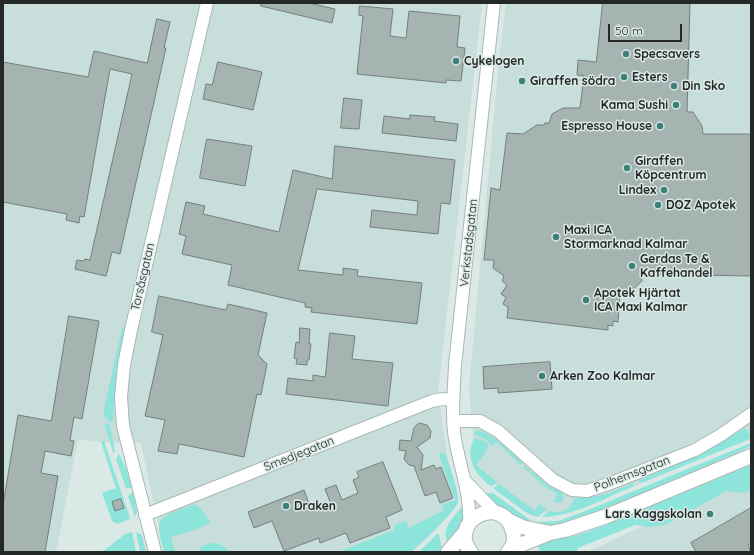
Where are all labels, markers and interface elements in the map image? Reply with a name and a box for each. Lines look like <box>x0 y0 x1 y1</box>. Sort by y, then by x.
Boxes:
scale bar <box>610 16 684 42</box>
text: 50 m <box>615 23 643 38</box>
place label: Specsavers <box>634 47 700 61</box>
marker: Specsavers <box>621 49 631 59</box>
place label: Cykelogen <box>464 54 524 68</box>
marker: Cykelogen <box>451 56 461 66</box>
place label: Esters <box>632 70 668 84</box>
marker: Esters <box>619 72 629 82</box>
place label: Giraffen södra <box>530 74 615 88</box>
marker: Giraffen södra <box>517 76 527 86</box>
place label: Din Sko <box>682 79 725 93</box>
marker: Din Sko <box>669 81 679 91</box>
place label: Kama Sushi <box>601 98 668 112</box>
marker: Kama Sushi <box>671 100 681 110</box>
place label: Espresso House <box>561 119 652 133</box>
marker: Espresso House <box>655 121 665 131</box>
place label: Giraffen Köpcentrum <box>635 154 707 182</box>
marker: Giraffen Köpcentrum <box>622 163 632 173</box>
place label: Lindex <box>619 183 656 197</box>
marker: Lindex <box>659 185 669 195</box>
street label: Verkstadsgatan <box>457 198 481 288</box>
place label: DOZ Apotek <box>666 198 736 212</box>
marker: DOZ Apotek <box>653 200 663 210</box>
place label: Maxi ICA Stormarknad Kalmar <box>564 223 687 251</box>
marker: Maxi ICA Stormarknad Kalmar <box>551 232 561 242</box>
street label: Torsåsgatan <box>128 242 158 312</box>
place label: Gerdas Te & Kaffehandel <box>640 252 713 280</box>
marker: Gerdas Te & Kaffehandel <box>627 261 637 271</box>
place label: Apotek Hjärtat ICA Maxi Kalmar <box>594 286 688 314</box>
marker: Apotek Hjärtat ICA Maxi Kalmar <box>581 295 591 305</box>
place label: Arken Zoo Kalmar <box>550 369 656 383</box>
marker: Arken Zoo Kalmar <box>537 371 547 381</box>
street label: Smedjegatan <box>262 433 336 475</box>
street label: Polhemsgatan <box>592 453 672 495</box>
place label: Draken <box>294 499 336 513</box>
marker: Draken <box>281 501 291 511</box>
place label: Lars Kaggskolan <box>605 507 702 521</box>
marker: Lars Kaggskolan <box>705 509 715 519</box>

